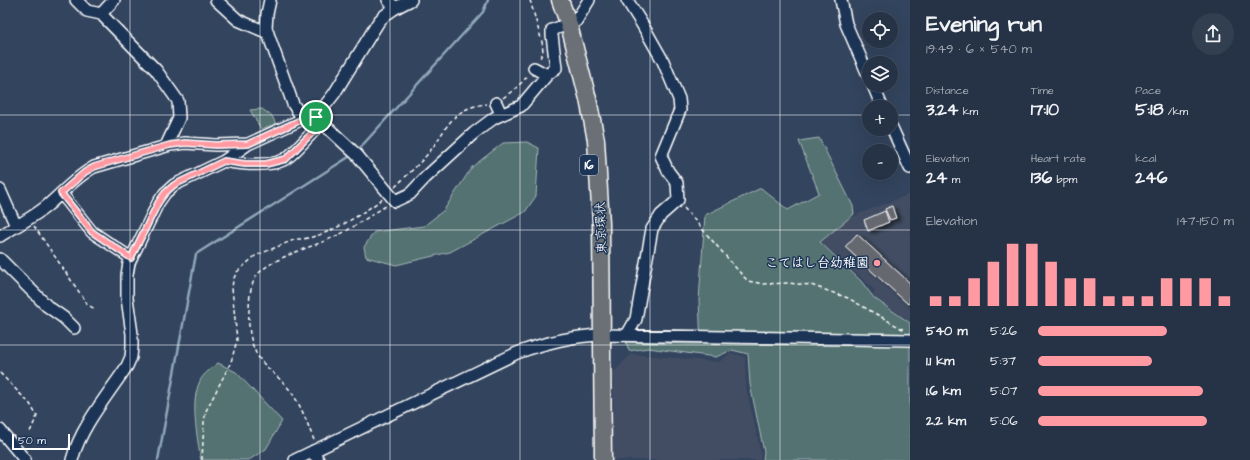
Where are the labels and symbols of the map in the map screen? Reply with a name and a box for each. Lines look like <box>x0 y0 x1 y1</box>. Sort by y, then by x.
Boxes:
pin <box>299 100 333 134</box>
road number: 16 <box>580 155 598 175</box>
street label: 東京環状 <box>591 202 611 254</box>
place label: こてはし台幼稚園 <box>765 254 869 272</box>
marker: こてはし台幼稚園 <box>872 258 882 268</box>
scale bar <box>12 432 70 451</box>

